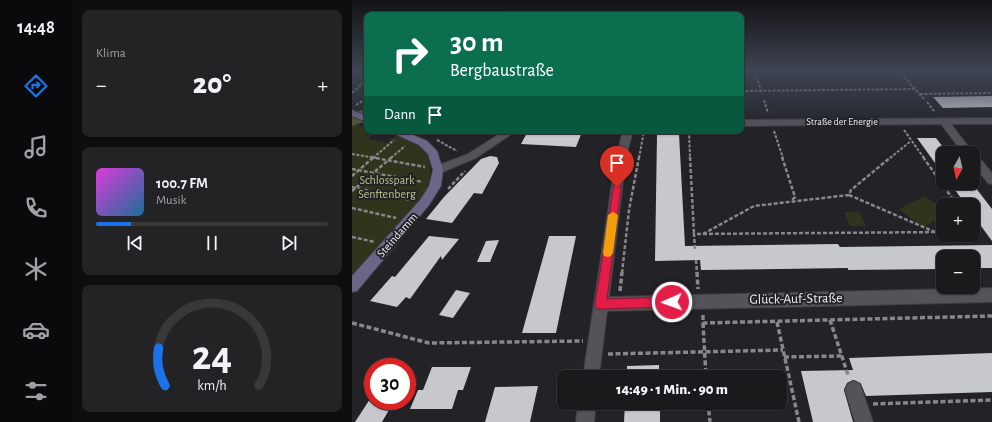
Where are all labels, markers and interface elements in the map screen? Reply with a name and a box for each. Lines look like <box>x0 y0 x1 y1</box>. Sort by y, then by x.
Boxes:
text: 14:48 <box>17 19 55 37</box>
icon: right <box>384 28 436 80</box>
text: 30 m <box>450 29 503 57</box>
text: Klima <box>96 47 126 60</box>
text: Bergbaustraße <box>450 62 554 80</box>
text: 20° <box>193 69 231 99</box>
icon: directions <box>22 72 50 100</box>
text: − <box>96 74 107 96</box>
text: + <box>317 74 328 96</box>
icon: arrive <box>424 104 446 126</box>
text: Dann <box>384 107 416 122</box>
street label: Straße der Energie <box>806 117 878 127</box>
icon: music <box>22 133 50 161</box>
pin <box>600 146 634 187</box>
north arrow <box>936 146 980 190</box>
map controls <box>936 146 980 294</box>
icon: arrive <box>606 152 628 174</box>
park label: Schlosspark Senftenberg <box>358 174 416 200</box>
text: 100.7 FM <box>156 176 208 191</box>
icon: phone <box>22 194 50 222</box>
text: Musik <box>156 194 187 207</box>
button: + <box>936 198 980 242</box>
street label: Steindamm <box>375 210 419 260</box>
icon: previous <box>124 232 146 254</box>
icon: pause <box>201 232 223 254</box>
icon: next <box>278 232 300 254</box>
button: − <box>936 250 980 294</box>
icon: climate <box>22 255 50 283</box>
position arrow <box>651 281 693 323</box>
street label: Glück-Auf-Straße <box>749 291 843 307</box>
icon: car <box>22 316 50 344</box>
text: 24 <box>192 336 232 377</box>
speed limit sign: 30 <box>364 358 416 410</box>
icon: filters <box>22 377 50 405</box>
text: km/h <box>197 379 227 393</box>
text: 14:49 · 1 Min. · 90 m <box>616 382 728 397</box>

